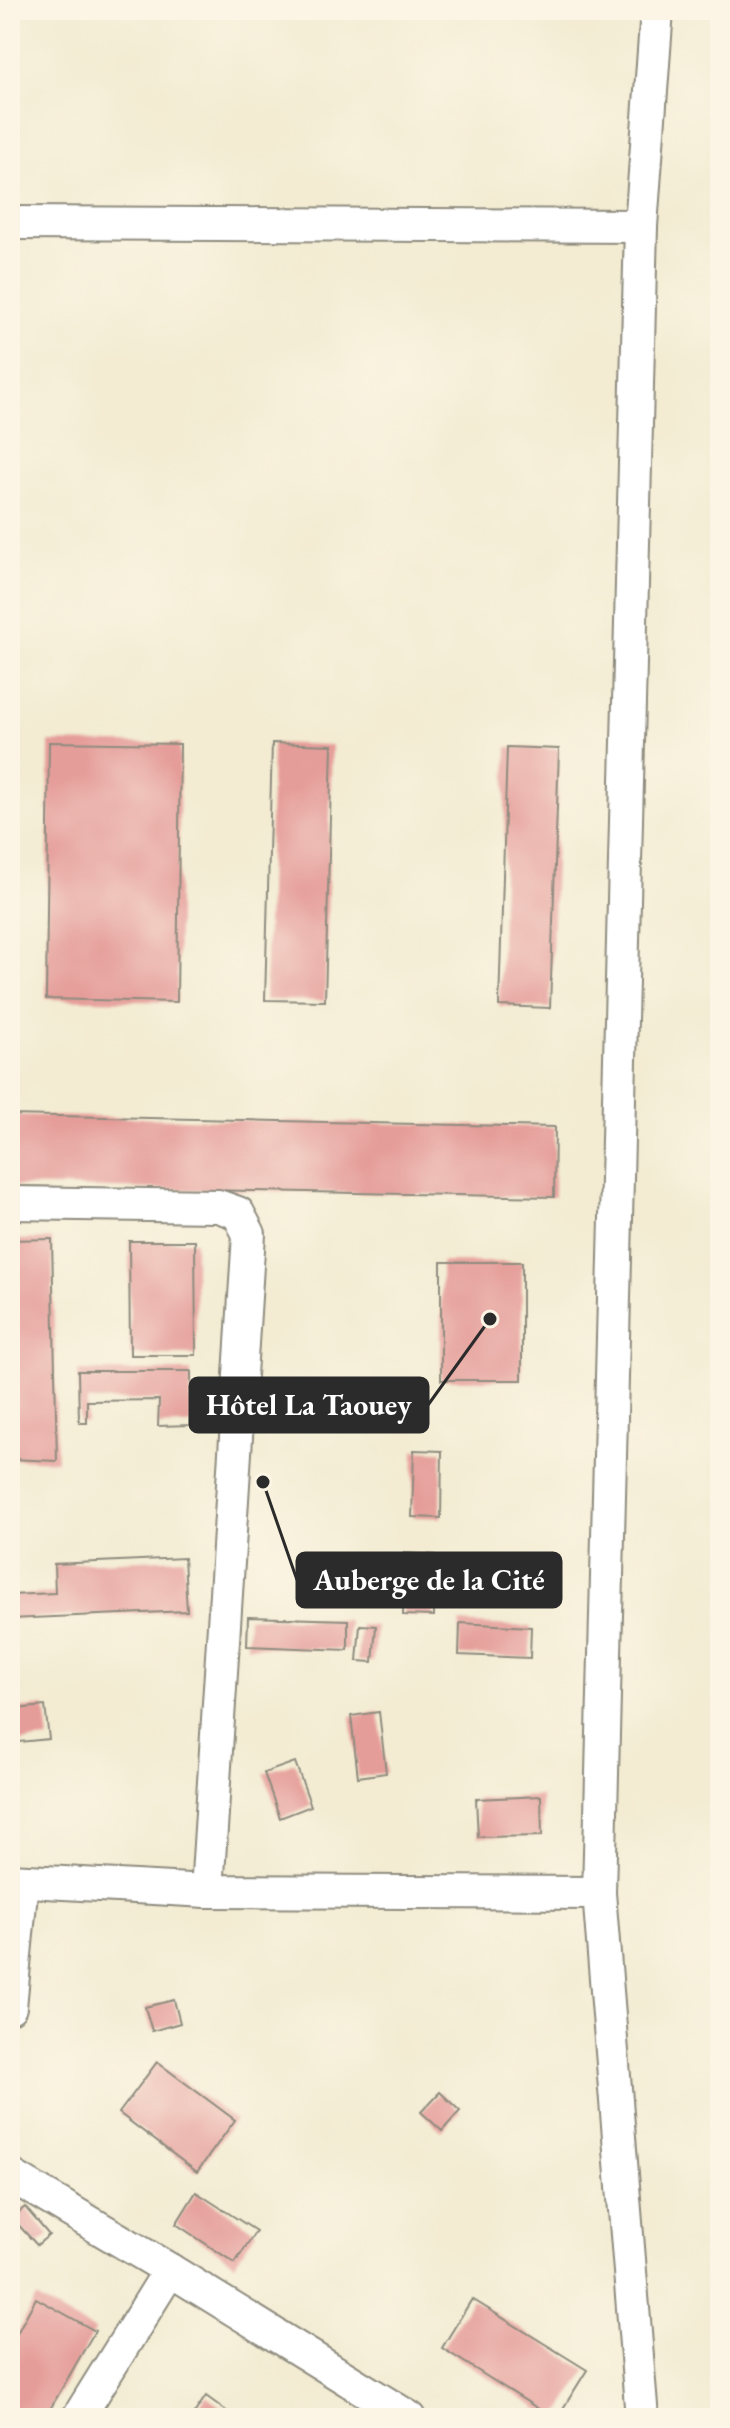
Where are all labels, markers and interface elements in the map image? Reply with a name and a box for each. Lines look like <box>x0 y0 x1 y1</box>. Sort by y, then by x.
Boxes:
callout: Hôtel La Taouey <box>190 1378 428 1432</box>
text: Hôtel La Taouey <box>206 1385 412 1424</box>
callout: Auberge de la Cité <box>297 1553 561 1607</box>
text: Auberge de la Cité <box>312 1560 545 1599</box>

